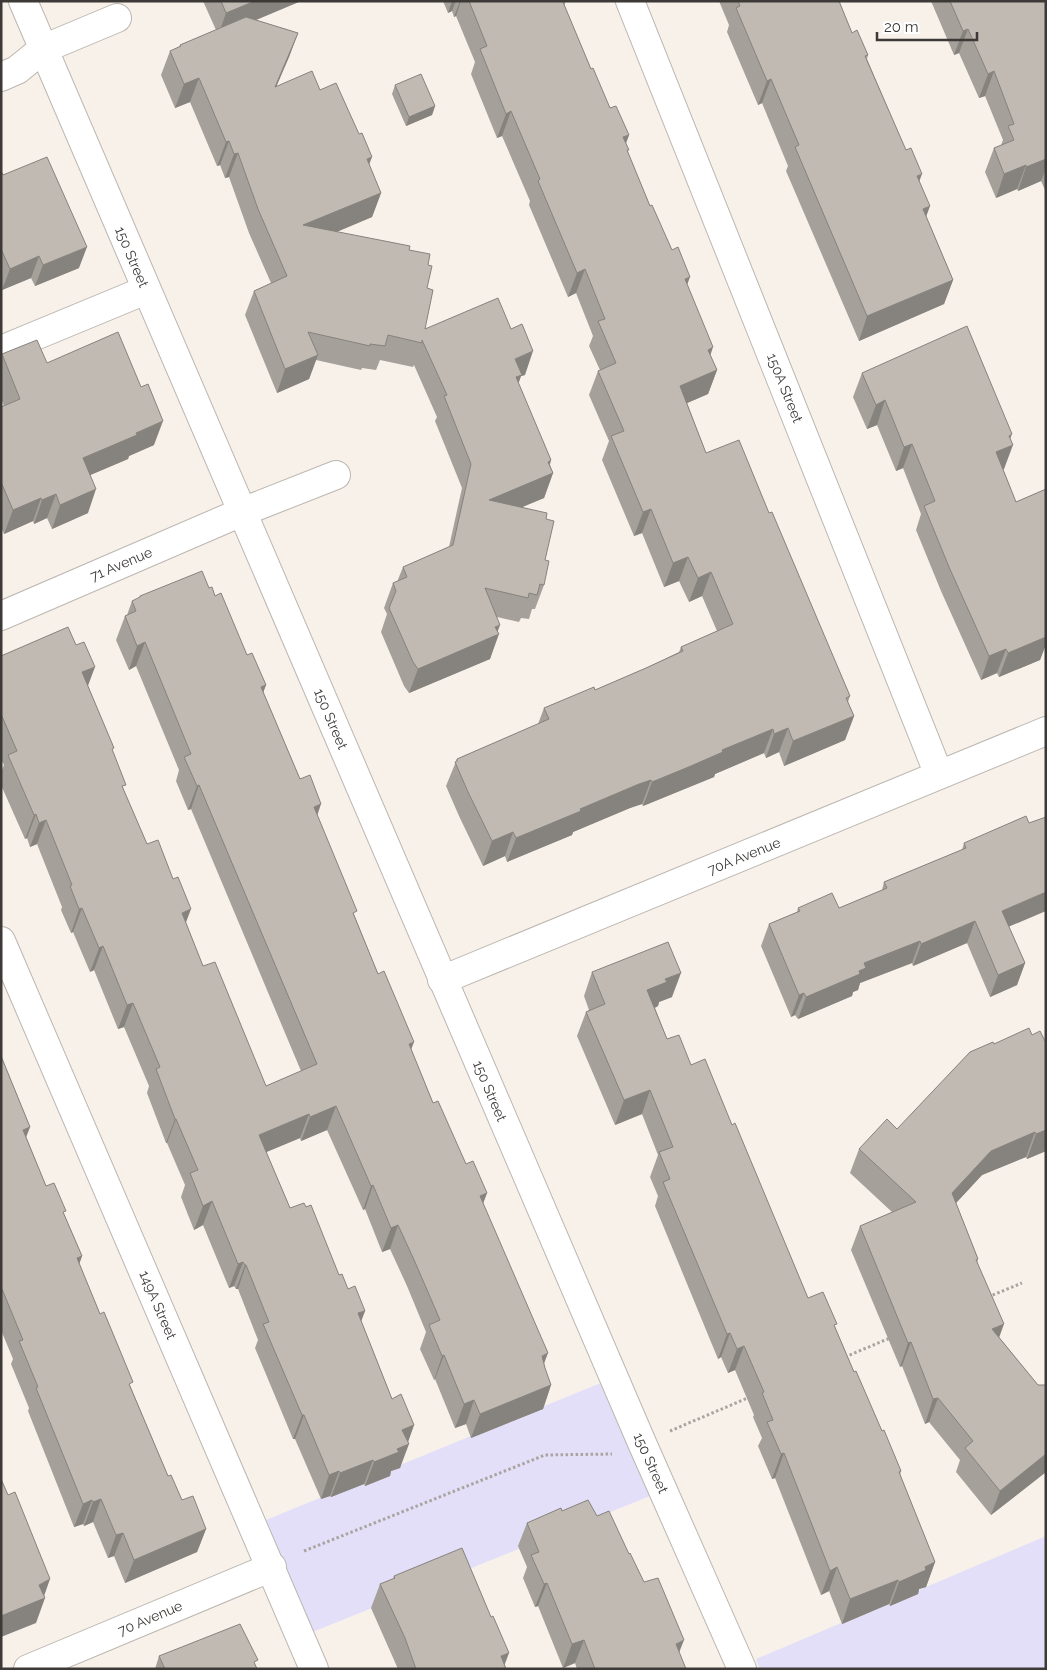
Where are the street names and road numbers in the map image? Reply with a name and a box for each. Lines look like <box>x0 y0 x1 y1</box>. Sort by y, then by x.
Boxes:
street label: 150 Street <box>112 224 152 290</box>
street label: 150A Street <box>764 351 806 425</box>
street label: 71 Avenue <box>88 544 154 584</box>
street label: 150 Street <box>311 686 351 752</box>
street label: 70A Avenue <box>705 834 783 878</box>
street label: 150 Street <box>470 1058 510 1124</box>
street label: 149A Street <box>136 1268 180 1342</box>
street label: 150 Street <box>631 1430 672 1496</box>
street label: 70 Avenue <box>115 1597 185 1639</box>

